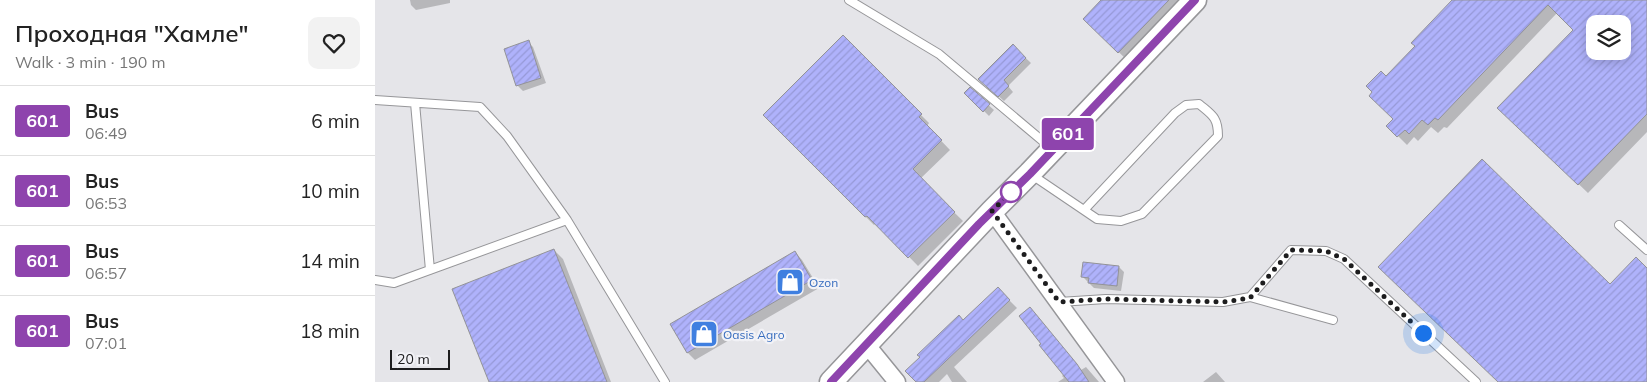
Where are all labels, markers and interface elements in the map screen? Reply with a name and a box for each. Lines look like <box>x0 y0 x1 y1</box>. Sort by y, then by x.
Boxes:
map controls <box>1586 15 1631 60</box>
button: layers <box>1586 15 1631 60</box>
button: heart <box>308 17 360 69</box>
text: Проходная "Хамле" <box>15 18 249 48</box>
text: Walk · 3 min · 190 m <box>15 52 166 72</box>
text: Bus <box>85 99 119 123</box>
text: 601 <box>26 109 59 132</box>
text: 6 min <box>311 109 360 133</box>
line badge: 601 <box>1039 118 1097 150</box>
text: 601 <box>1052 122 1084 145</box>
text: 06:49 <box>85 123 127 143</box>
text: Bus <box>85 169 119 193</box>
text: 601 <box>26 179 59 202</box>
text: 10 min <box>300 179 360 203</box>
unlabelled marker <box>1000 181 1022 203</box>
text: 06:53 <box>85 193 127 213</box>
text: Bus <box>85 239 119 263</box>
text: 601 <box>26 249 59 272</box>
text: 14 min <box>300 249 360 273</box>
text: 06:57 <box>85 263 127 283</box>
shop icon: Ozon <box>775 267 805 297</box>
place label: Ozon <box>809 275 838 290</box>
text: Bus <box>85 309 119 333</box>
text: 601 <box>26 319 59 342</box>
text: 18 min <box>300 319 360 343</box>
shop icon: Oasis Agro <box>689 319 719 349</box>
your location <box>1411 321 1436 346</box>
place label: Oasis Agro <box>723 327 785 342</box>
text: 07:01 <box>85 333 127 353</box>
scale bar <box>390 347 450 370</box>
text: 20 m <box>397 350 430 368</box>

